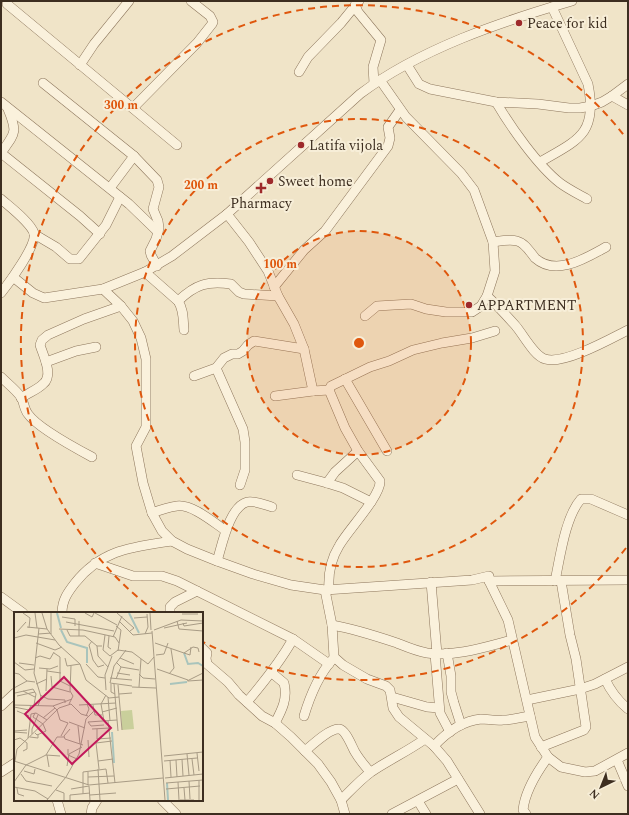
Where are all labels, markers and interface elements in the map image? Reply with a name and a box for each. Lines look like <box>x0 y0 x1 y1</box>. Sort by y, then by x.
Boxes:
place label: Peace for kid <box>527 13 608 34</box>
marker: Peace for kid <box>514 18 524 28</box>
text: 300 m <box>104 96 138 115</box>
place label: Latifa vijola <box>309 135 383 156</box>
marker: Latifa vijola <box>296 140 306 150</box>
place label: Sweet home <box>278 171 353 192</box>
text: 200 m <box>184 176 218 195</box>
marker: Sweet home <box>265 176 275 186</box>
marker: Pharmacy <box>256 183 266 193</box>
place label: Pharmacy <box>230 193 293 214</box>
text: 100 m <box>263 255 297 274</box>
place label: APPARTMENT <box>477 295 576 316</box>
marker: APPARTMENT <box>464 300 474 310</box>
centre of rings <box>352 336 366 350</box>
inset map <box>14 612 203 801</box>
north arrow <box>581 767 621 807</box>
text: N <box>585 785 604 803</box>

